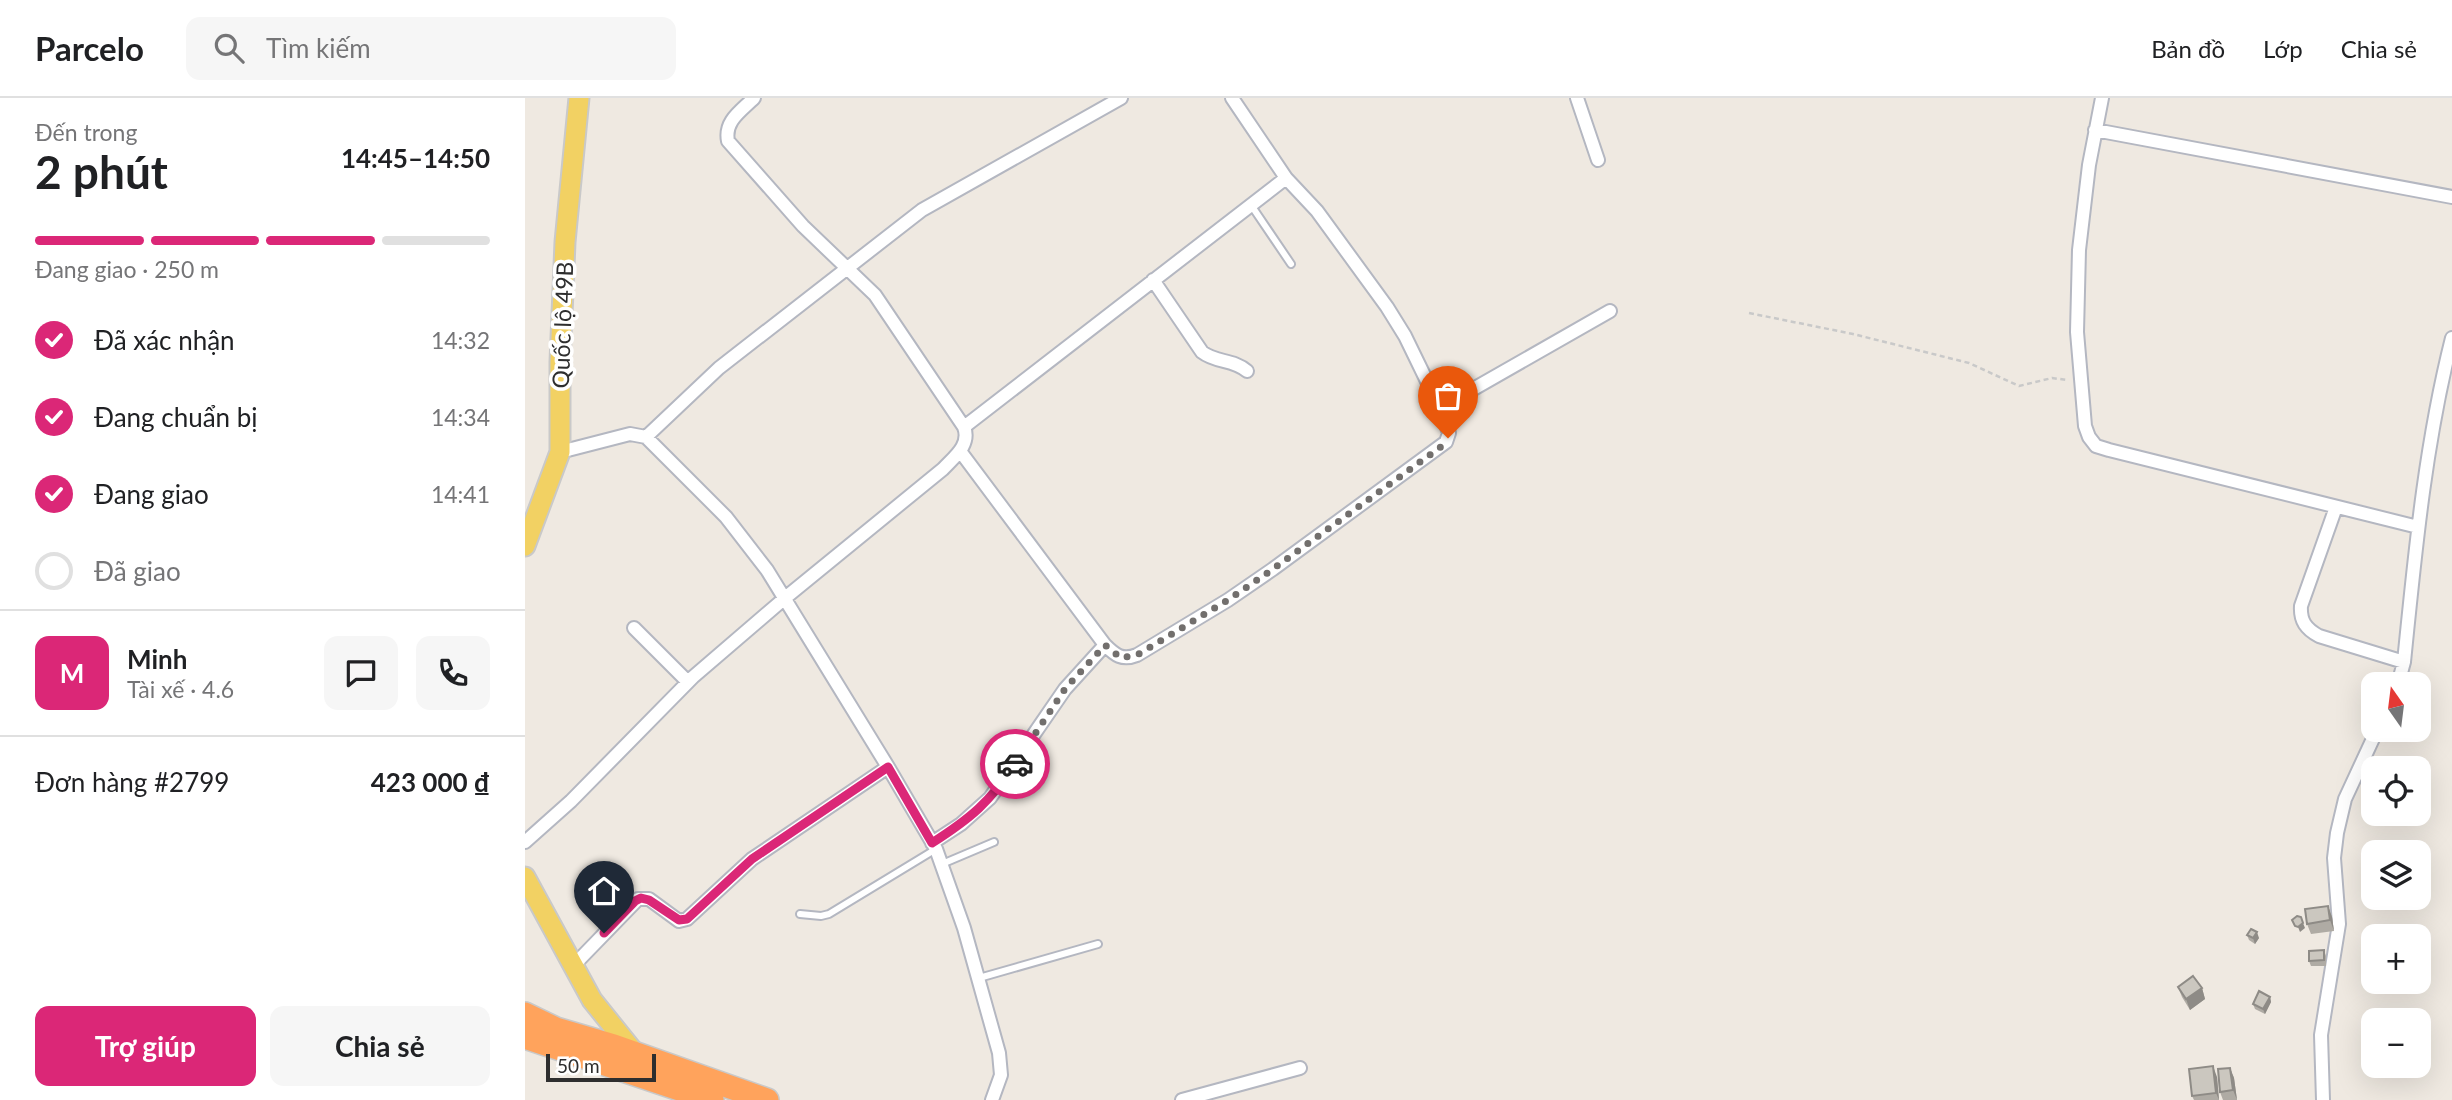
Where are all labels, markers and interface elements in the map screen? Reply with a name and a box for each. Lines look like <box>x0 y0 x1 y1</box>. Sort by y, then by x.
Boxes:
search box <box>186 17 676 80</box>
text: Parcelo <box>35 28 144 68</box>
icon: search <box>210 29 248 67</box>
text: Tìm kiếm <box>266 32 371 64</box>
text: Bản đồ <box>2151 34 2225 63</box>
text: Lớp <box>2263 34 2303 63</box>
text: Chia sẻ <box>2341 34 2417 63</box>
text: Đến trong <box>35 118 137 146</box>
text: 14:45–14:50 <box>341 142 490 174</box>
text: 2 phút <box>35 144 168 199</box>
text: Đang giao · 250 m <box>35 255 219 283</box>
street label: Quốc lộ 49B <box>546 261 578 389</box>
icon: check <box>35 321 73 359</box>
text: Đã xác nhận <box>94 324 235 356</box>
text: 14:32 <box>431 326 490 354</box>
pin <box>1418 366 1478 438</box>
icon: bag <box>1429 377 1467 415</box>
icon: check <box>35 398 73 436</box>
text: Đang chuẩn bị <box>94 401 258 433</box>
text: 14:34 <box>431 403 490 431</box>
icon: check <box>35 475 73 513</box>
text: Đang giao <box>94 478 209 510</box>
text: 14:41 <box>431 480 490 508</box>
text: Đã giao <box>94 555 181 587</box>
button: chat <box>324 636 398 710</box>
button: phone <box>416 636 490 710</box>
text: Minh <box>127 643 187 675</box>
text: M <box>60 657 84 689</box>
north arrow <box>2361 672 2431 742</box>
map controls <box>2361 672 2431 1078</box>
text: Tài xế · 4.6 <box>127 675 234 703</box>
courier <box>980 729 1050 799</box>
icon: car <box>996 745 1034 783</box>
button: locate <box>2361 756 2431 826</box>
text: Đơn hàng #2799 <box>35 766 229 798</box>
text: 423 000 ₫ <box>371 766 490 798</box>
button: layers <box>2361 840 2431 910</box>
pin <box>574 861 634 933</box>
icon: home <box>585 872 623 910</box>
button: + <box>2361 924 2431 994</box>
button: Trợ giúp <box>35 1006 256 1086</box>
button: Chia sẻ <box>270 1006 490 1086</box>
button: − <box>2361 1008 2431 1078</box>
scale bar <box>546 1051 656 1083</box>
text: 50 m <box>557 1054 600 1077</box>

